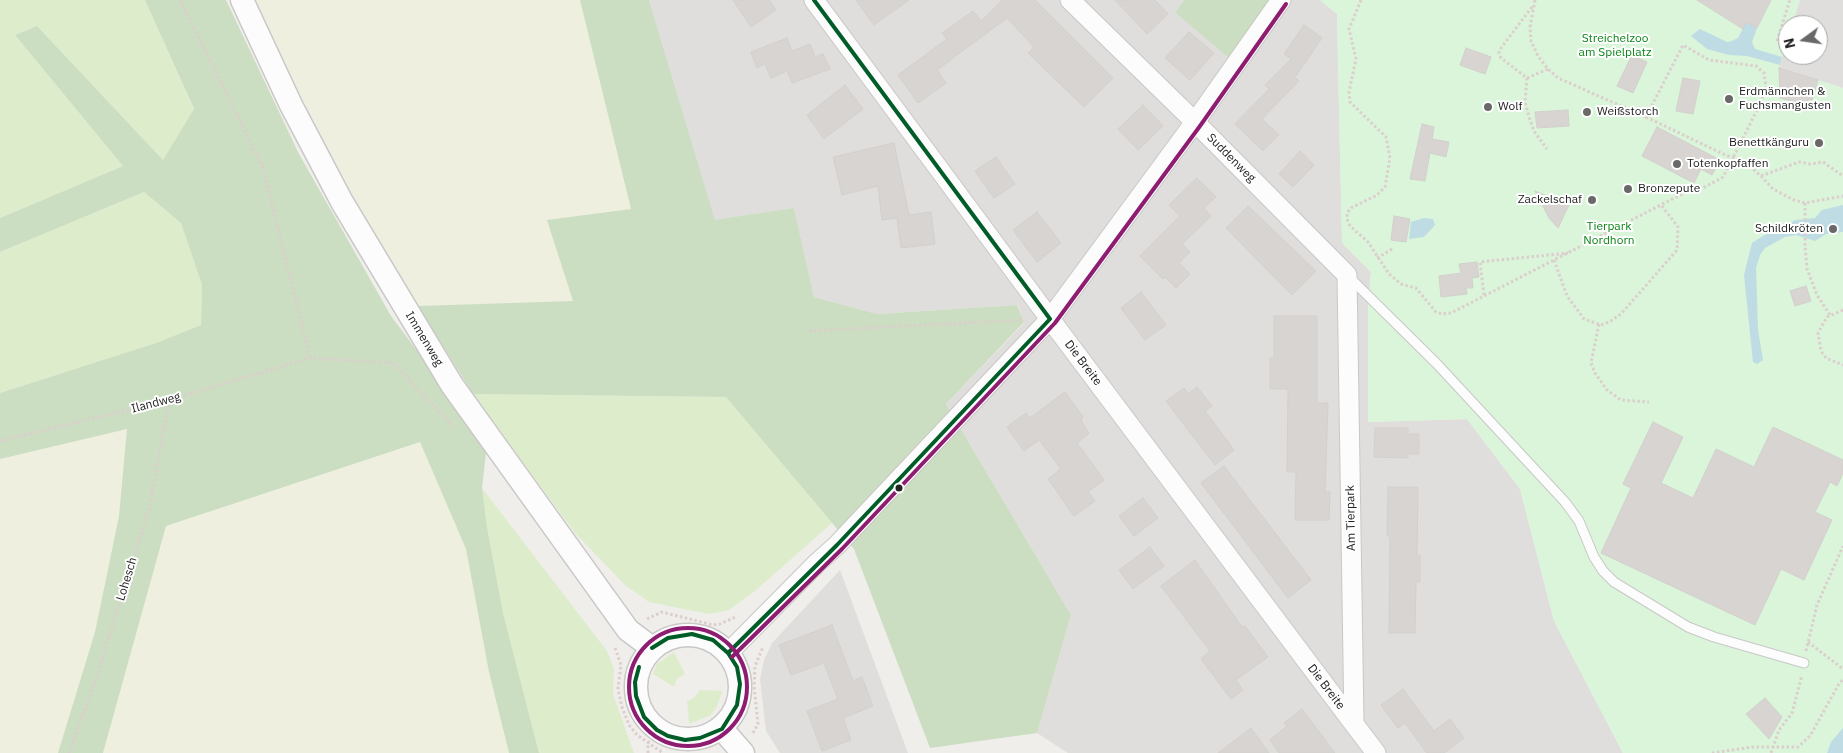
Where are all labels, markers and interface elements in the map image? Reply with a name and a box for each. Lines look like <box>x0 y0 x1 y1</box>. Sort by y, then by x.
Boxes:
north arrow <box>1778 15 1828 65</box>
park label: Streichelzoo am Spielplatz <box>1579 32 1651 60</box>
text: N <box>1779 36 1799 50</box>
place label: Erdmännchen & Fuchsmangusten <box>1739 85 1831 113</box>
marker: Erdmännchen & Fuchsmangusten <box>1723 93 1735 105</box>
place label: Wolf <box>1498 100 1522 114</box>
marker: Wolf <box>1482 101 1494 113</box>
place label: Weißstorch <box>1597 105 1659 119</box>
marker: Weißstorch <box>1581 106 1593 118</box>
street label: Suddenweg <box>1204 131 1258 185</box>
place label: Benettkänguru <box>1729 136 1809 150</box>
marker: Benettkänguru <box>1813 137 1825 149</box>
place label: Totenkopfaffen <box>1687 157 1769 171</box>
marker: Totenkopfaffen <box>1671 158 1683 170</box>
place label: Bronzepute <box>1638 182 1700 196</box>
marker: Bronzepute <box>1622 183 1634 195</box>
place label: Zackelschaf <box>1518 193 1582 207</box>
marker: Zackelschaf <box>1586 194 1598 206</box>
park label: Tierpark Nordhorn <box>1583 220 1635 248</box>
place label: Schildkröten <box>1755 222 1823 236</box>
marker: Schildkröten <box>1827 223 1839 235</box>
street label: Immenweg <box>402 309 446 369</box>
street label: Die Breite <box>1061 338 1105 388</box>
street label: Ilandweg <box>130 390 182 416</box>
unlabelled marker <box>894 483 904 493</box>
street label: Am Tierpark <box>1343 485 1359 551</box>
street label: Lohesch <box>114 556 140 602</box>
street label: Die Breite <box>1304 662 1348 712</box>

